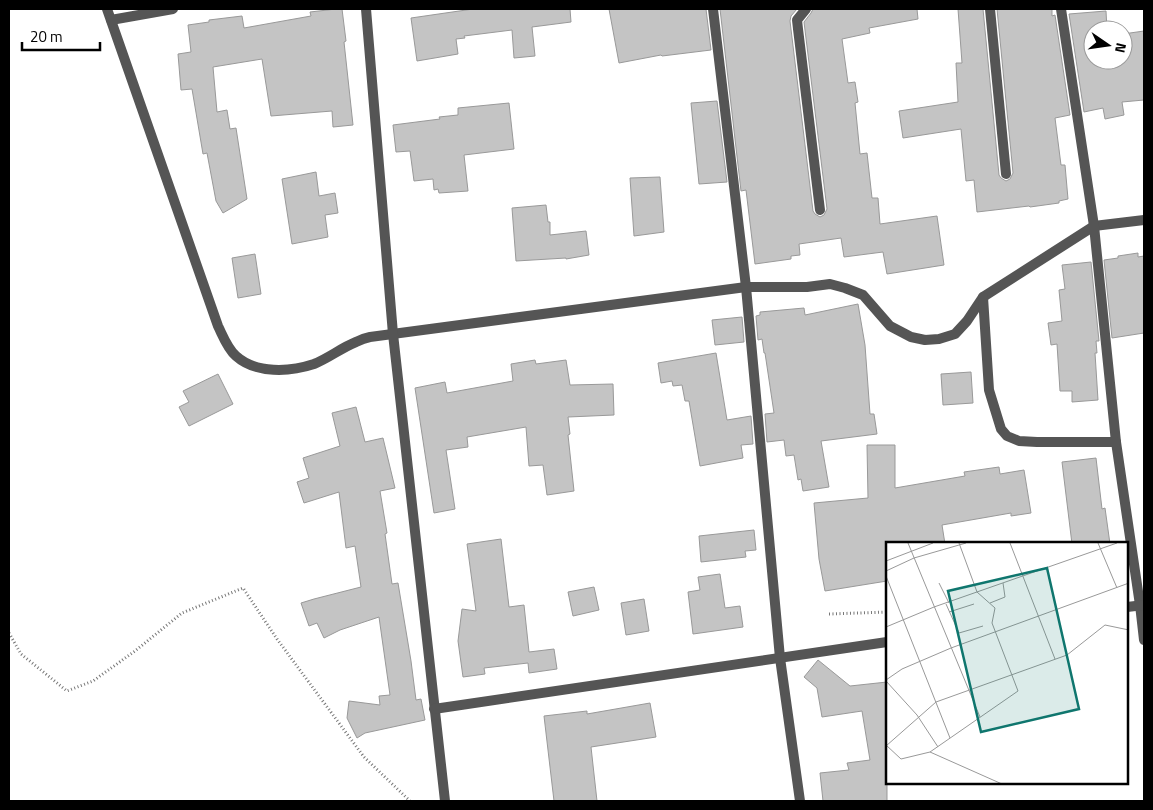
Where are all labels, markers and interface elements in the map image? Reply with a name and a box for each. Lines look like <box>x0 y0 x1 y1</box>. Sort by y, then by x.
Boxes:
scale bar <box>22 20 100 52</box>
north arrow <box>1083 20 1133 70</box>
text: 20 m <box>30 25 63 48</box>
text: N <box>1110 41 1132 55</box>
inset map <box>886 542 1128 785</box>

